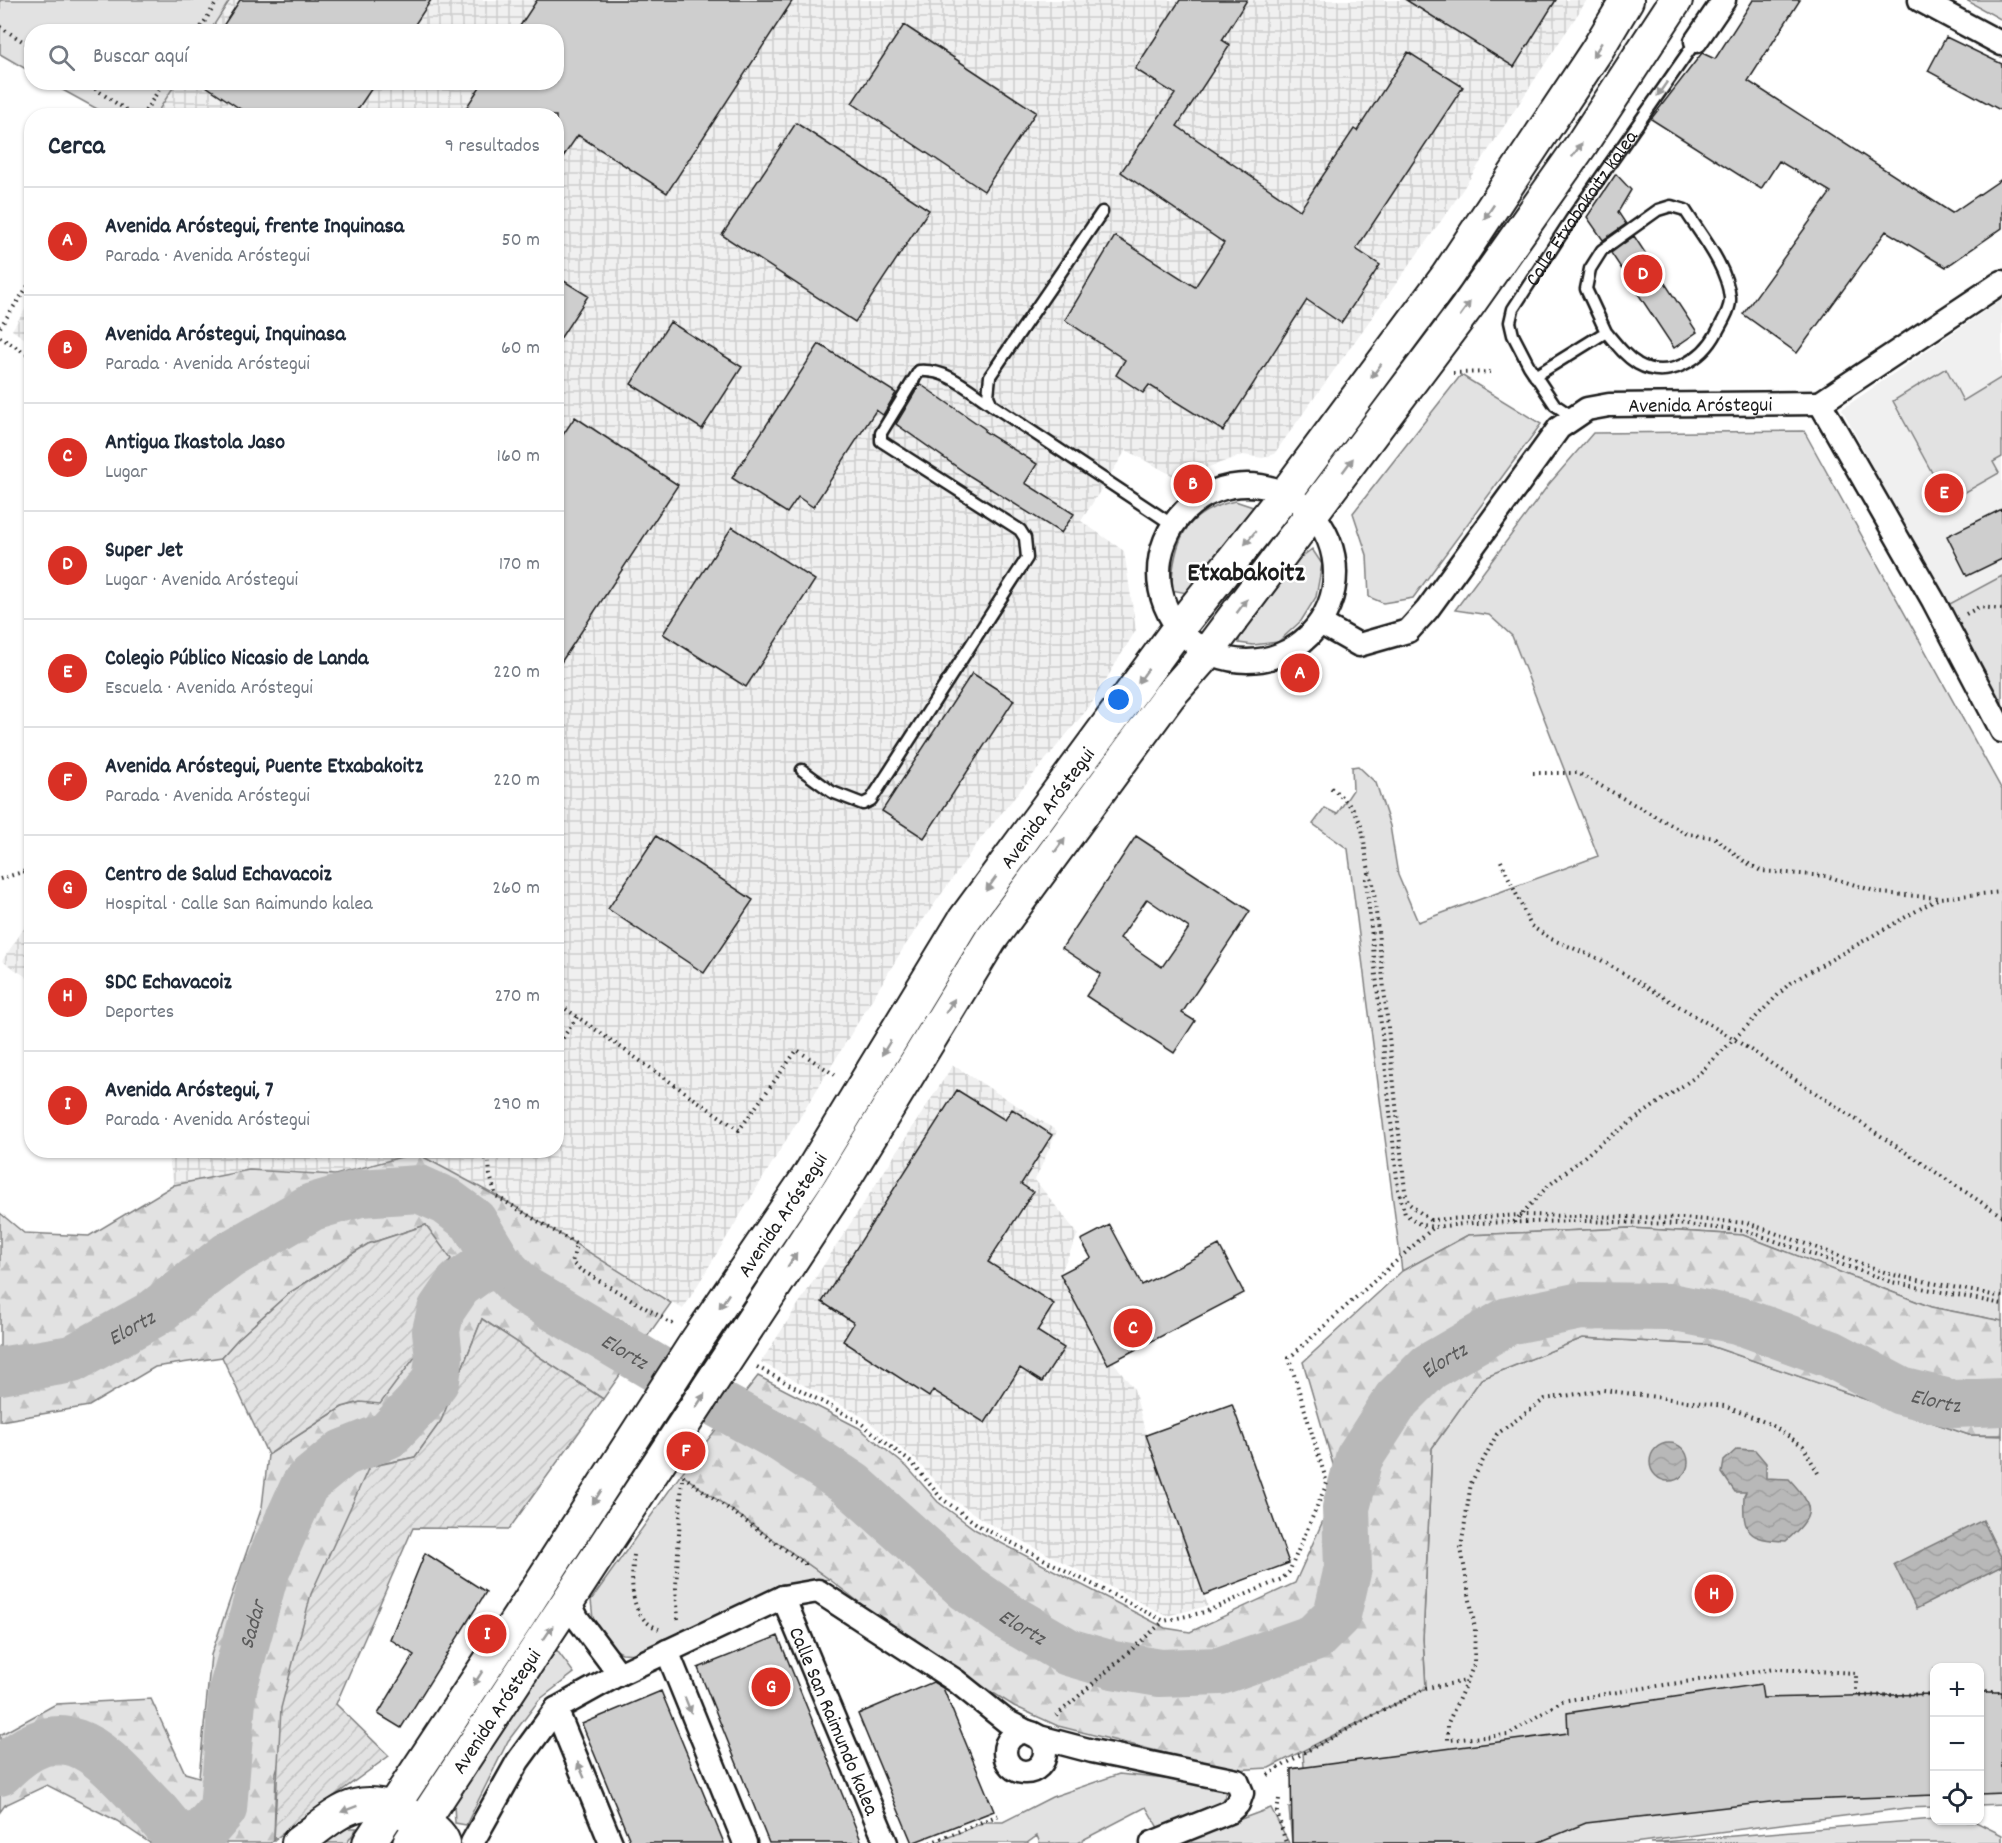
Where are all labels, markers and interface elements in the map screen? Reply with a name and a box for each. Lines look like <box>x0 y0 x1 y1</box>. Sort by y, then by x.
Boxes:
search box <box>24 24 564 90</box>
icon: search <box>45 41 78 74</box>
text: Buscar aquí <box>93 42 188 73</box>
one-way arrow <box>1592 42 1603 58</box>
one-way arrow <box>1656 81 1668 97</box>
street label: Calle Etxabakoitz kalea <box>1519 124 1648 293</box>
text: Cerca <box>48 129 105 166</box>
text: 9 resultados <box>445 133 540 161</box>
one-way arrow <box>1571 142 1582 158</box>
one-way arrow <box>1483 204 1495 220</box>
text: Avenida Aróstegui, frente Inquinasa <box>105 212 404 243</box>
text: A <box>62 227 73 255</box>
text: 50 m <box>502 227 540 255</box>
text: Parada · Avenida Aróstegui <box>105 243 310 271</box>
pin: D <box>1624 252 1662 296</box>
one-way arrow <box>1459 302 1471 318</box>
text: Avenida Aróstegui, Inquinasa <box>105 320 345 351</box>
text: B <box>63 335 72 363</box>
text: 60 m <box>501 335 540 363</box>
text: Parada · Avenida Aróstegui <box>105 351 310 379</box>
one-way arrow <box>1370 363 1382 379</box>
street label: Avenida Aróstegui <box>1628 391 1773 423</box>
text: Antigua Ikastola Jaso <box>105 428 285 459</box>
text: C <box>63 443 72 471</box>
text: 160 m <box>497 443 540 471</box>
one-way arrow <box>1341 457 1354 473</box>
text: Lugar <box>105 459 147 487</box>
pin: B <box>1174 462 1212 506</box>
pin: E <box>1924 470 1964 516</box>
one-way arrow <box>1244 531 1256 546</box>
text: Super Jet <box>105 536 183 567</box>
text: D <box>62 551 73 579</box>
text: 170 m <box>499 551 540 579</box>
district label: Etxabakoitz <box>1187 555 1305 594</box>
text: Lugar · Avenida Aróstegui <box>105 567 298 595</box>
one-way arrow <box>1236 598 1248 614</box>
text: Colegio Público Nicasio de Landa <box>105 644 368 675</box>
pin: A <box>1280 650 1320 696</box>
text: E <box>63 659 72 687</box>
text: 220 m <box>493 659 540 687</box>
one-way arrow <box>1137 667 1149 683</box>
text: Escuela · Avenida Aróstegui <box>105 675 313 703</box>
your location <box>1104 685 1133 714</box>
street label: Avenida Aróstegui <box>994 742 1104 876</box>
text: Avenida Aróstegui, Puente Etxabakoitz <box>105 752 423 783</box>
text: F <box>63 767 72 795</box>
text: 220 m <box>493 767 540 795</box>
text: Parada · Avenida Aróstegui <box>105 783 310 811</box>
one-way arrow <box>1054 837 1066 853</box>
text: Centro de Salud Echavacoiz <box>105 860 332 891</box>
text: G <box>62 875 73 903</box>
text: 260 m <box>492 875 540 903</box>
one-way arrow <box>984 876 997 892</box>
text: Hospital · Calle San Raimundo kalea <box>105 891 373 919</box>
text: SDC Echavacoiz <box>105 968 232 999</box>
text: H <box>62 983 73 1011</box>
text: 270 m <box>494 983 540 1011</box>
one-way arrow <box>945 997 955 1014</box>
text: Deportes <box>105 999 174 1027</box>
one-way arrow <box>880 1040 891 1056</box>
text: Avenida Aróstegui, 7 <box>105 1076 274 1107</box>
text: I <box>64 1091 71 1119</box>
text: 290 m <box>493 1091 540 1119</box>
text: Parada · Avenida Aróstegui <box>105 1107 310 1135</box>
street label: Avenida Aróstegui <box>732 1148 837 1284</box>
one-way arrow <box>786 1252 797 1269</box>
one-way arrow <box>718 1292 730 1308</box>
water label: Elortz <box>103 1303 163 1355</box>
pin: C <box>1114 1306 1152 1350</box>
water label: Elortz <box>594 1327 654 1380</box>
water label: Elortz <box>1414 1335 1475 1387</box>
water label: Elortz <box>1907 1382 1962 1423</box>
one-way arrow <box>694 1393 706 1409</box>
pin: F <box>666 1428 706 1474</box>
one-way arrow <box>592 1489 603 1505</box>
pin: H <box>1694 1572 1734 1616</box>
water label: Sadar <box>233 1595 276 1653</box>
water label: Elortz <box>991 1603 1052 1655</box>
pin: I <box>468 1612 506 1656</box>
street label: Calle San Raimundo kalea <box>779 1623 885 1822</box>
one-way arrow <box>542 1625 553 1641</box>
street label: Avenida Aróstegui <box>446 1644 550 1781</box>
map controls <box>1930 1663 1984 1825</box>
button: + <box>1930 1663 1984 1717</box>
pin: G <box>752 1664 790 1710</box>
one-way arrow <box>472 1669 484 1685</box>
one-way arrow <box>683 1697 693 1715</box>
button: − <box>1930 1717 1984 1771</box>
one-way arrow <box>576 1760 586 1778</box>
button: locate <box>1930 1771 1984 1825</box>
one-way arrow <box>339 1804 357 1814</box>

